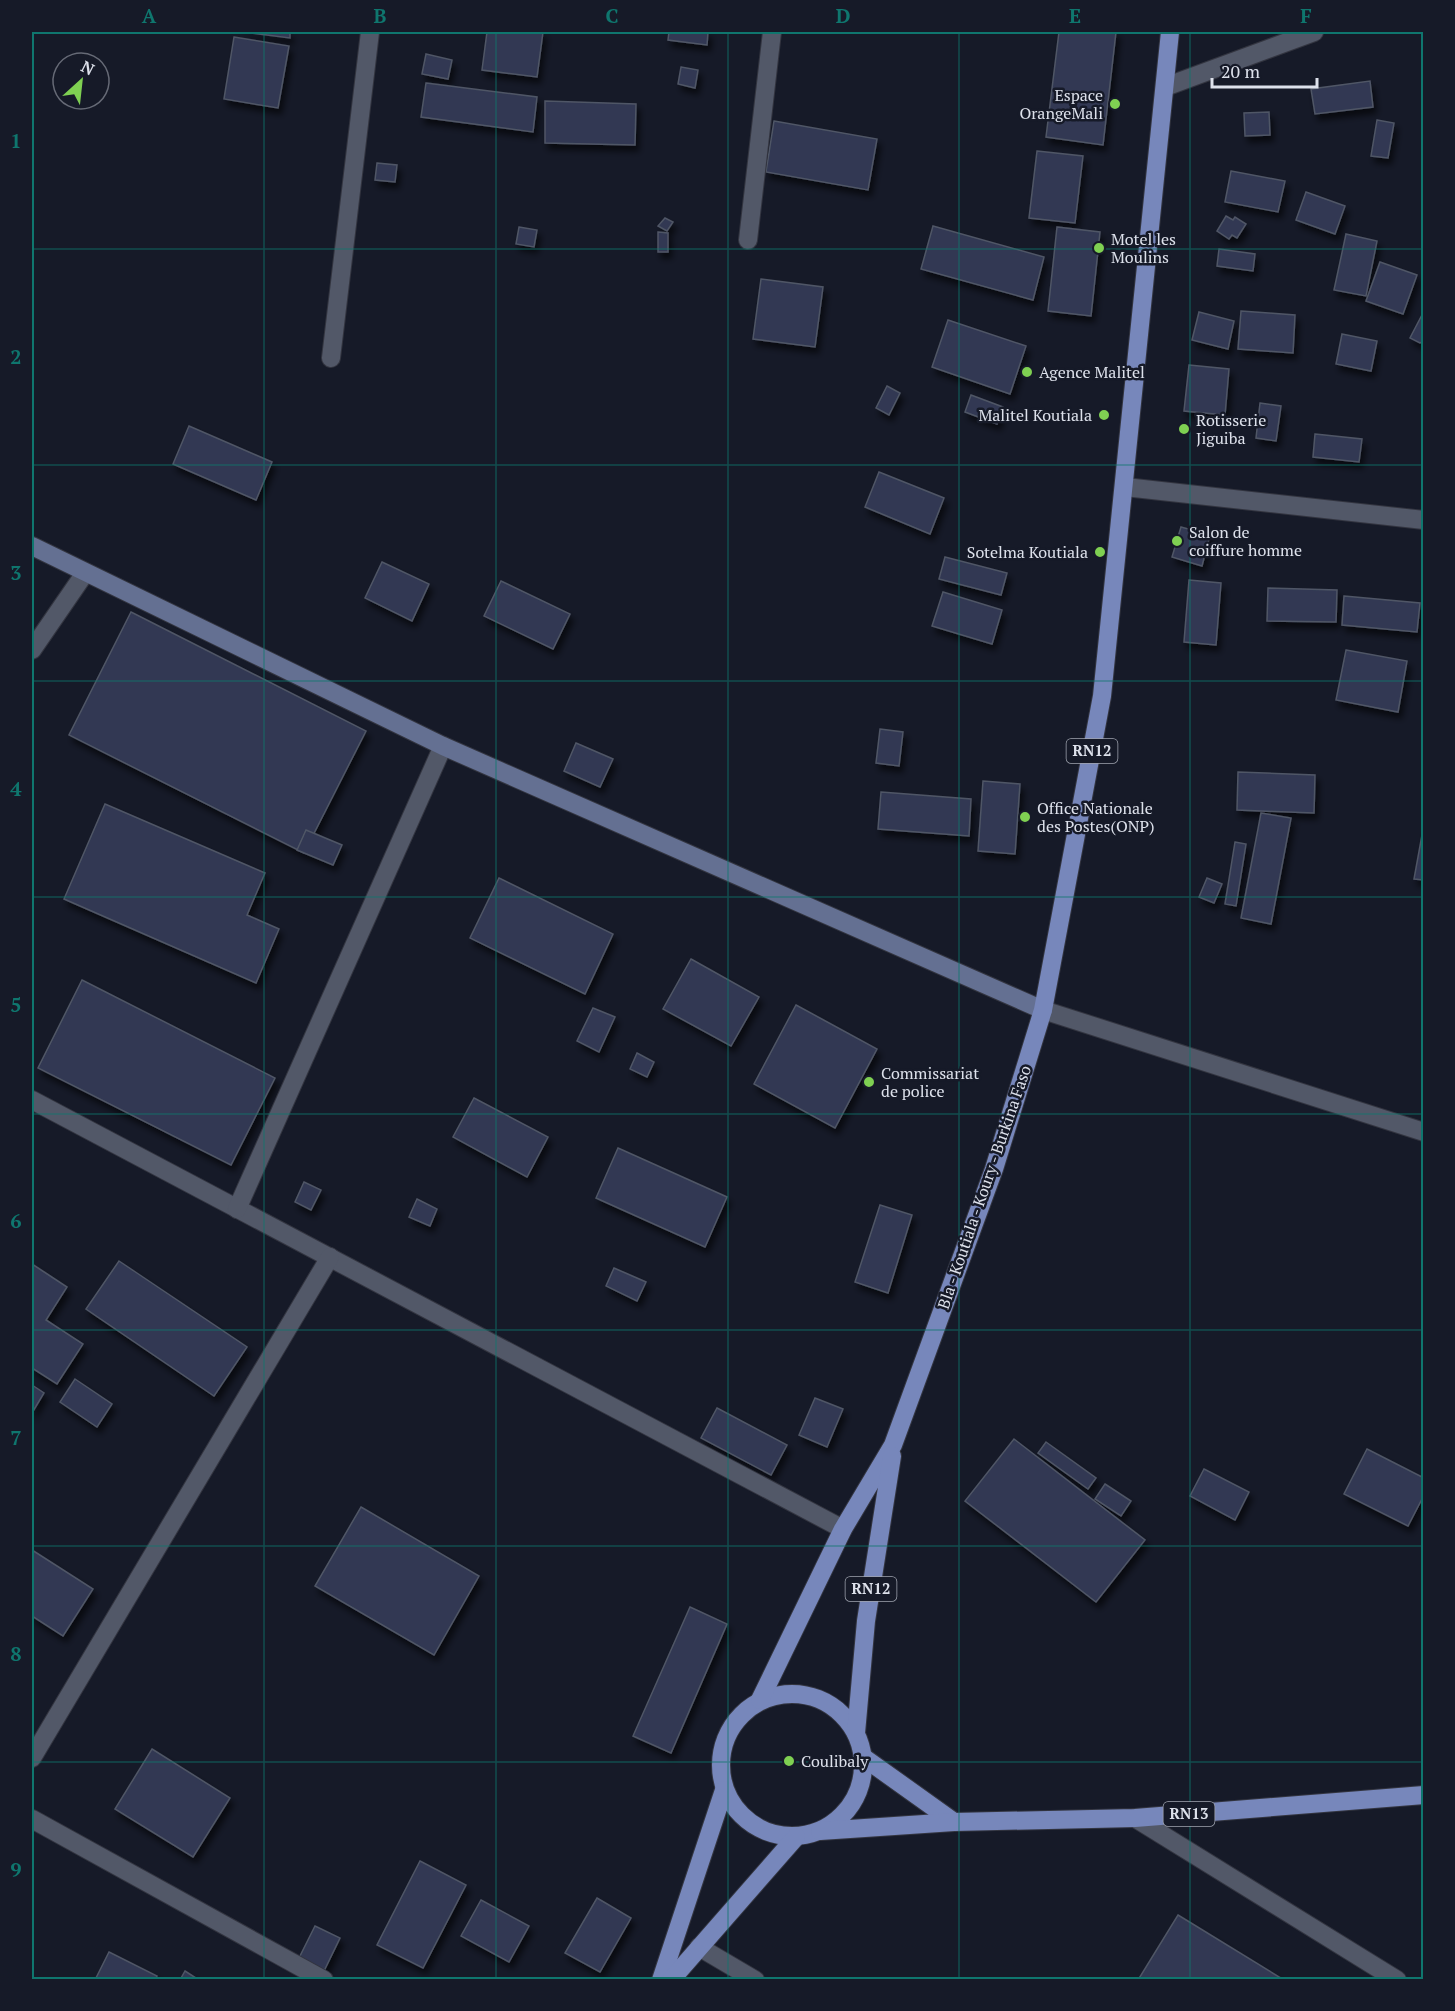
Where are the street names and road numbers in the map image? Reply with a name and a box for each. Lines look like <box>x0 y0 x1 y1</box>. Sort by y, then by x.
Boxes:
road number: RN12 <box>1066 739 1118 763</box>
street label: Bla - Koutiala - Koury - Burkina Faso <box>932 1062 1036 1312</box>
road number: RN12 <box>846 1577 896 1601</box>
road number: RN13 <box>1164 1802 1214 1826</box>

